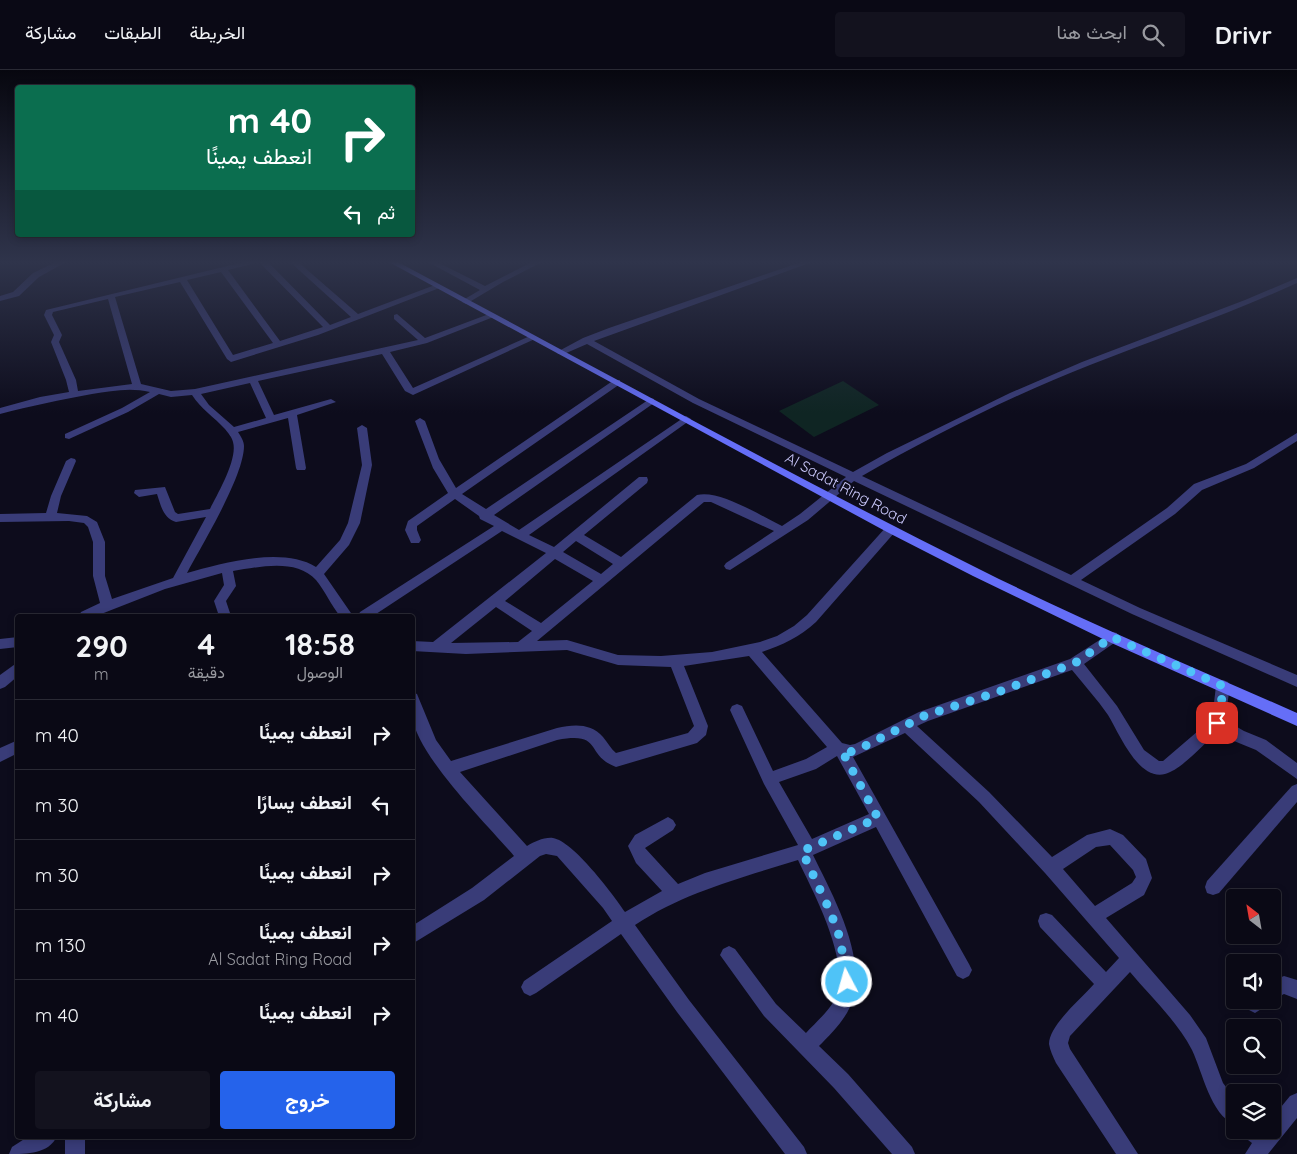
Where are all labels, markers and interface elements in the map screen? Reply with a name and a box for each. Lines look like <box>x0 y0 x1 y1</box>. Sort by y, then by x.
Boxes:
search box <box>835 12 1185 57</box>
text: ابحث هنا <box>1056 20 1127 44</box>
text: Drivr <box>1215 20 1272 50</box>
text: مشاركة <box>25 21 76 44</box>
text: الطبقات <box>104 21 161 44</box>
text: الخريطة <box>189 21 245 44</box>
icon: search <box>1139 21 1167 49</box>
text: 40 m <box>228 98 312 142</box>
icon: right <box>330 105 395 170</box>
text: انعطف يمينًا <box>206 142 312 170</box>
icon: left <box>339 200 367 228</box>
text: ثم <box>377 200 395 224</box>
street label: Al Sadat Ring Road <box>782 448 910 528</box>
text: 4 <box>197 625 215 663</box>
text: 18:58 <box>285 625 355 663</box>
text: 290 <box>75 627 128 665</box>
text: دقيقة <box>188 662 225 682</box>
text: الوصول <box>297 662 343 682</box>
text: m <box>94 664 109 684</box>
pin <box>1196 702 1238 744</box>
icon: arrive <box>1203 709 1231 737</box>
text: انعطف يمينًا <box>259 720 352 744</box>
icon: right <box>367 721 395 749</box>
text: 40 m <box>35 723 79 747</box>
text: انعطف يسارًا <box>257 790 352 814</box>
icon: left <box>367 791 395 819</box>
text: 30 m <box>35 793 79 817</box>
text: انعطف يمينًا <box>259 860 352 884</box>
icon: right <box>367 861 395 889</box>
text: 30 m <box>35 863 79 887</box>
north arrow <box>1226 889 1281 944</box>
map controls <box>1226 889 1281 1139</box>
text: انعطف يمينًا <box>259 920 352 944</box>
icon: right <box>367 931 395 959</box>
text: 130 m <box>35 933 86 957</box>
text: Al Sadat Ring Road <box>208 949 352 969</box>
button: sound <box>1226 954 1281 1009</box>
position arrow <box>820 955 872 1007</box>
text: انعطف يمينًا <box>259 1000 352 1024</box>
icon: right <box>367 1001 395 1029</box>
text: 40 m <box>35 1003 79 1027</box>
button: search <box>1226 1019 1281 1074</box>
button: مشاركة <box>35 1071 210 1129</box>
button: خروج <box>220 1071 395 1129</box>
button: layers <box>1226 1084 1281 1139</box>

